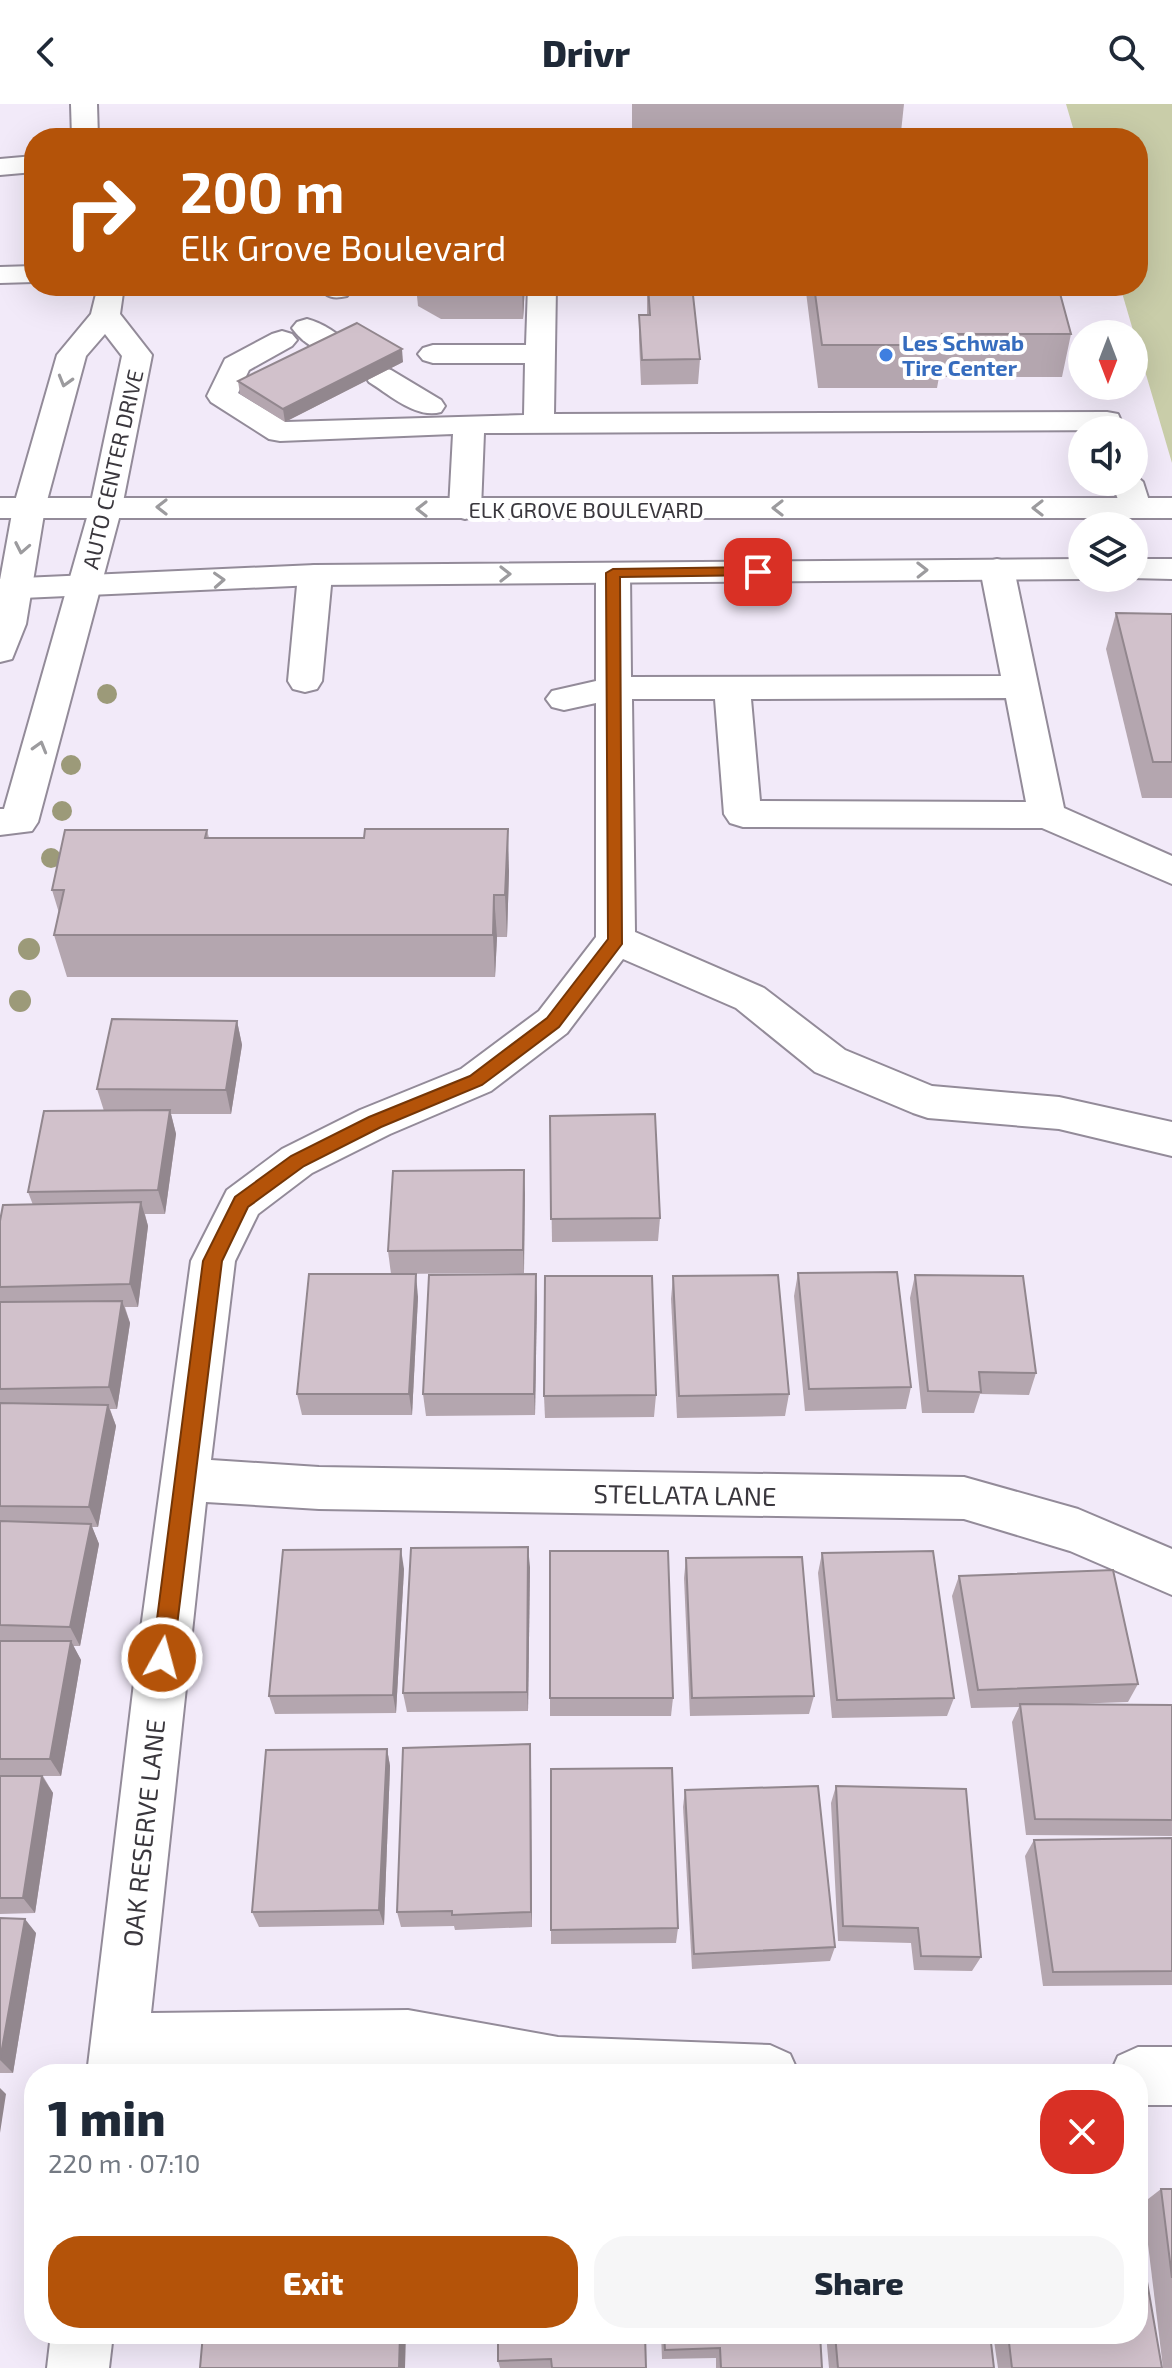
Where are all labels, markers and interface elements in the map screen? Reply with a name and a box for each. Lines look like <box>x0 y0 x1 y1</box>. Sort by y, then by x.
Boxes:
icon: back <box>24 30 68 74</box>
icon: search <box>1104 30 1148 74</box>
text: Drivr <box>542 31 630 74</box>
text: 200 m <box>180 157 345 224</box>
icon: right <box>48 160 152 264</box>
text: Elk Grove Boulevard <box>180 225 506 268</box>
north arrow <box>1068 320 1148 400</box>
map controls <box>1068 320 1148 592</box>
place label: Les Schwab Tire Center <box>902 329 1024 380</box>
marker: Les Schwab Tire Center <box>877 346 895 364</box>
street label: AUTO CENTER DRIVE <box>76 367 148 571</box>
one-way arrow <box>58 373 75 387</box>
button: sound <box>1068 416 1148 496</box>
street label: ELK GROVE BOULEVARD <box>468 496 704 522</box>
one-way arrow <box>155 498 168 516</box>
one-way arrow <box>771 499 784 517</box>
one-way arrow <box>1031 499 1044 517</box>
one-way arrow <box>415 500 428 517</box>
button: layers <box>1068 512 1148 592</box>
pin <box>724 538 792 606</box>
one-way arrow <box>14 541 31 554</box>
icon: arrive <box>736 550 780 594</box>
one-way arrow <box>916 561 929 579</box>
one-way arrow <box>499 565 512 583</box>
one-way arrow <box>214 571 226 588</box>
one-way arrow <box>31 741 47 755</box>
street label: STELLATA LANE <box>593 1477 777 1511</box>
position arrow <box>120 1616 204 1700</box>
street label: OAK RESERVE LANE <box>116 1718 170 1948</box>
text: 1 min <box>48 2088 166 2146</box>
button: close <box>1040 2090 1124 2174</box>
text: 220 m · 07:10 <box>48 2147 200 2178</box>
button: Exit <box>48 2236 578 2328</box>
button: Share <box>594 2236 1124 2328</box>

